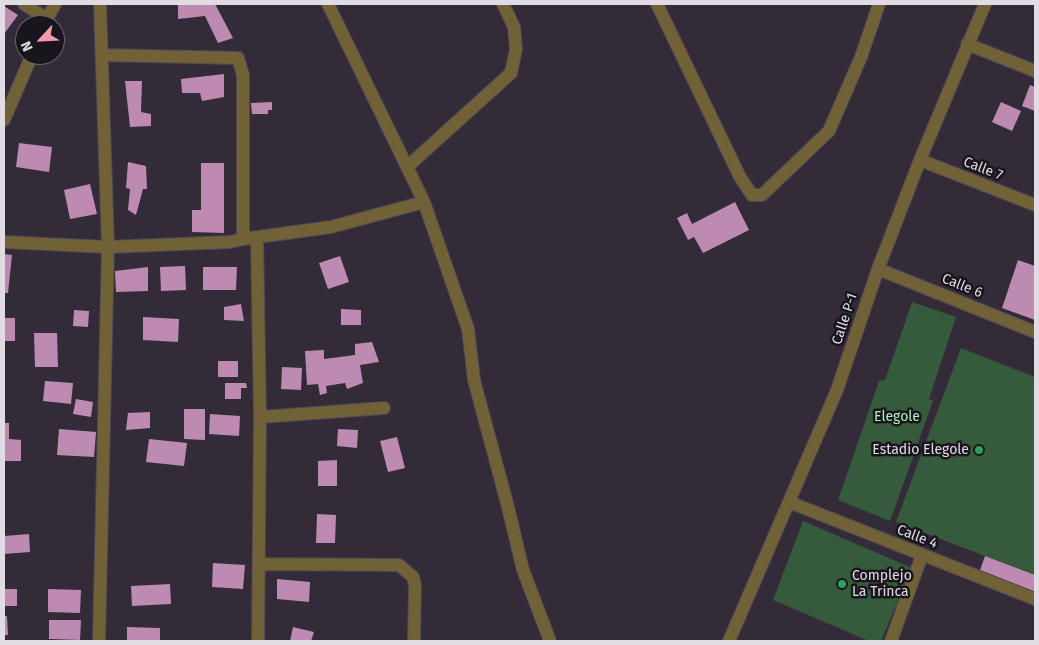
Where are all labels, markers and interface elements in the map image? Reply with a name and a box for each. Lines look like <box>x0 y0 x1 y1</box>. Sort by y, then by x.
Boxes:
north arrow <box>15 15 65 65</box>
text: N <box>17 38 37 54</box>
street label: Calle 7 <box>961 154 1005 184</box>
street label: Calle 6 <box>939 270 985 302</box>
street label: Calle P-1 <box>829 291 861 347</box>
park label: Elegole <box>874 409 920 425</box>
place label: Estadio Elegole <box>872 442 969 458</box>
marker: Estadio Elegole <box>973 444 985 456</box>
street label: Calle 4 <box>894 522 940 552</box>
place label: Complejo La Trinca <box>852 568 912 600</box>
marker: Complejo La Trinca <box>836 578 848 590</box>

